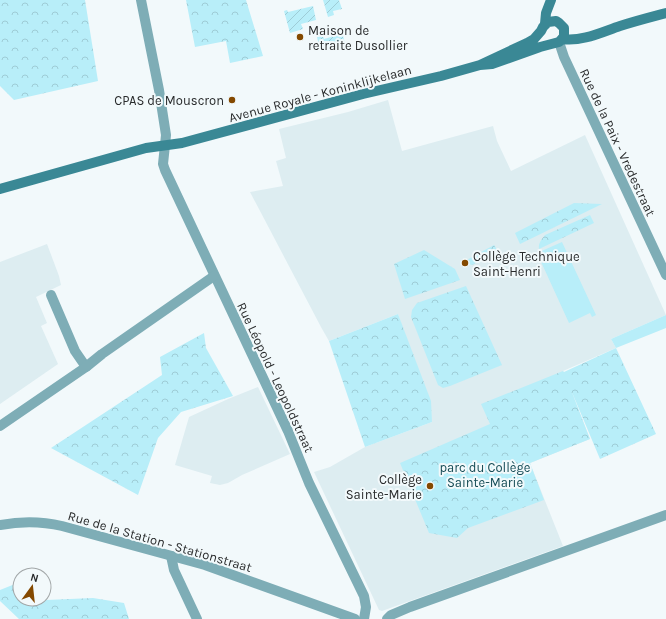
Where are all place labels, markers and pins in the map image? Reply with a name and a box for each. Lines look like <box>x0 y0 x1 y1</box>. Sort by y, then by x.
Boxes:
place label: Maison de retraite Dusollier <box>308 23 408 53</box>
marker: Maison de retraite Dusollier <box>295 32 305 42</box>
place label: CPAS de Mouscron <box>114 93 224 108</box>
marker: CPAS de Mouscron <box>227 95 237 105</box>
place label: Collège Technique Saint-Henri <box>473 249 580 279</box>
marker: Collège Technique Saint-Henri <box>460 258 470 268</box>
place label: Collège Sainte-Marie <box>346 472 422 502</box>
marker: Collège Sainte-Marie <box>425 481 435 491</box>

